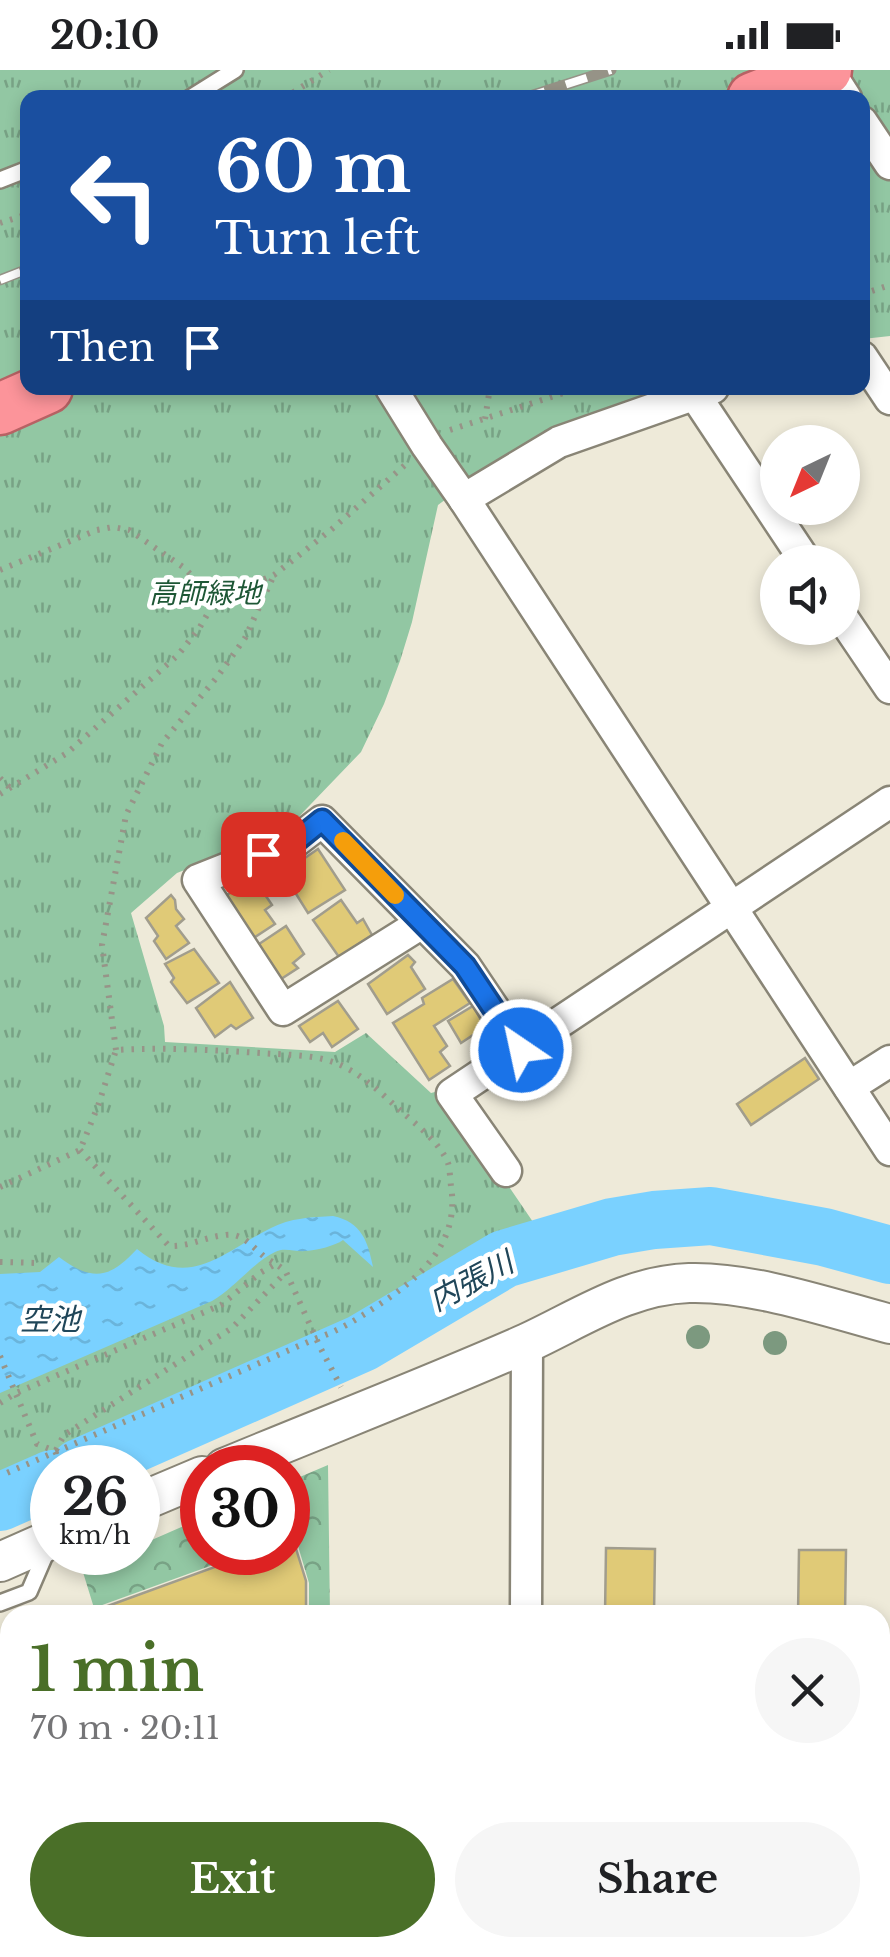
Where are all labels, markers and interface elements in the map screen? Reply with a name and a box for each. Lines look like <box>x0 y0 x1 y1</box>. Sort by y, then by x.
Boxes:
text: 20:10 <box>50 12 159 59</box>
text: 60 m <box>215 124 411 211</box>
icon: left <box>50 130 180 260</box>
text: Turn left <box>215 210 420 266</box>
icon: arrive <box>175 320 230 375</box>
text: Then <box>50 324 155 371</box>
north arrow <box>760 425 860 525</box>
map controls <box>760 425 860 645</box>
button: sound <box>760 545 860 645</box>
park label: 高師緑地 <box>149 576 264 611</box>
pin <box>221 812 306 897</box>
icon: arrive <box>236 827 291 882</box>
position arrow <box>469 998 573 1102</box>
water label: 内張川 <box>423 1242 522 1318</box>
water label: 空池 <box>20 1301 83 1338</box>
speed limit sign: 30 <box>180 1445 310 1575</box>
text: 26 <box>62 1466 128 1529</box>
text: km/h <box>60 1520 130 1551</box>
text: 1 min <box>30 1633 204 1707</box>
button: close <box>755 1638 860 1743</box>
text: 70 m · 20:11 <box>30 1708 220 1748</box>
button: Exit <box>30 1822 435 1937</box>
button: Share <box>455 1822 860 1937</box>

